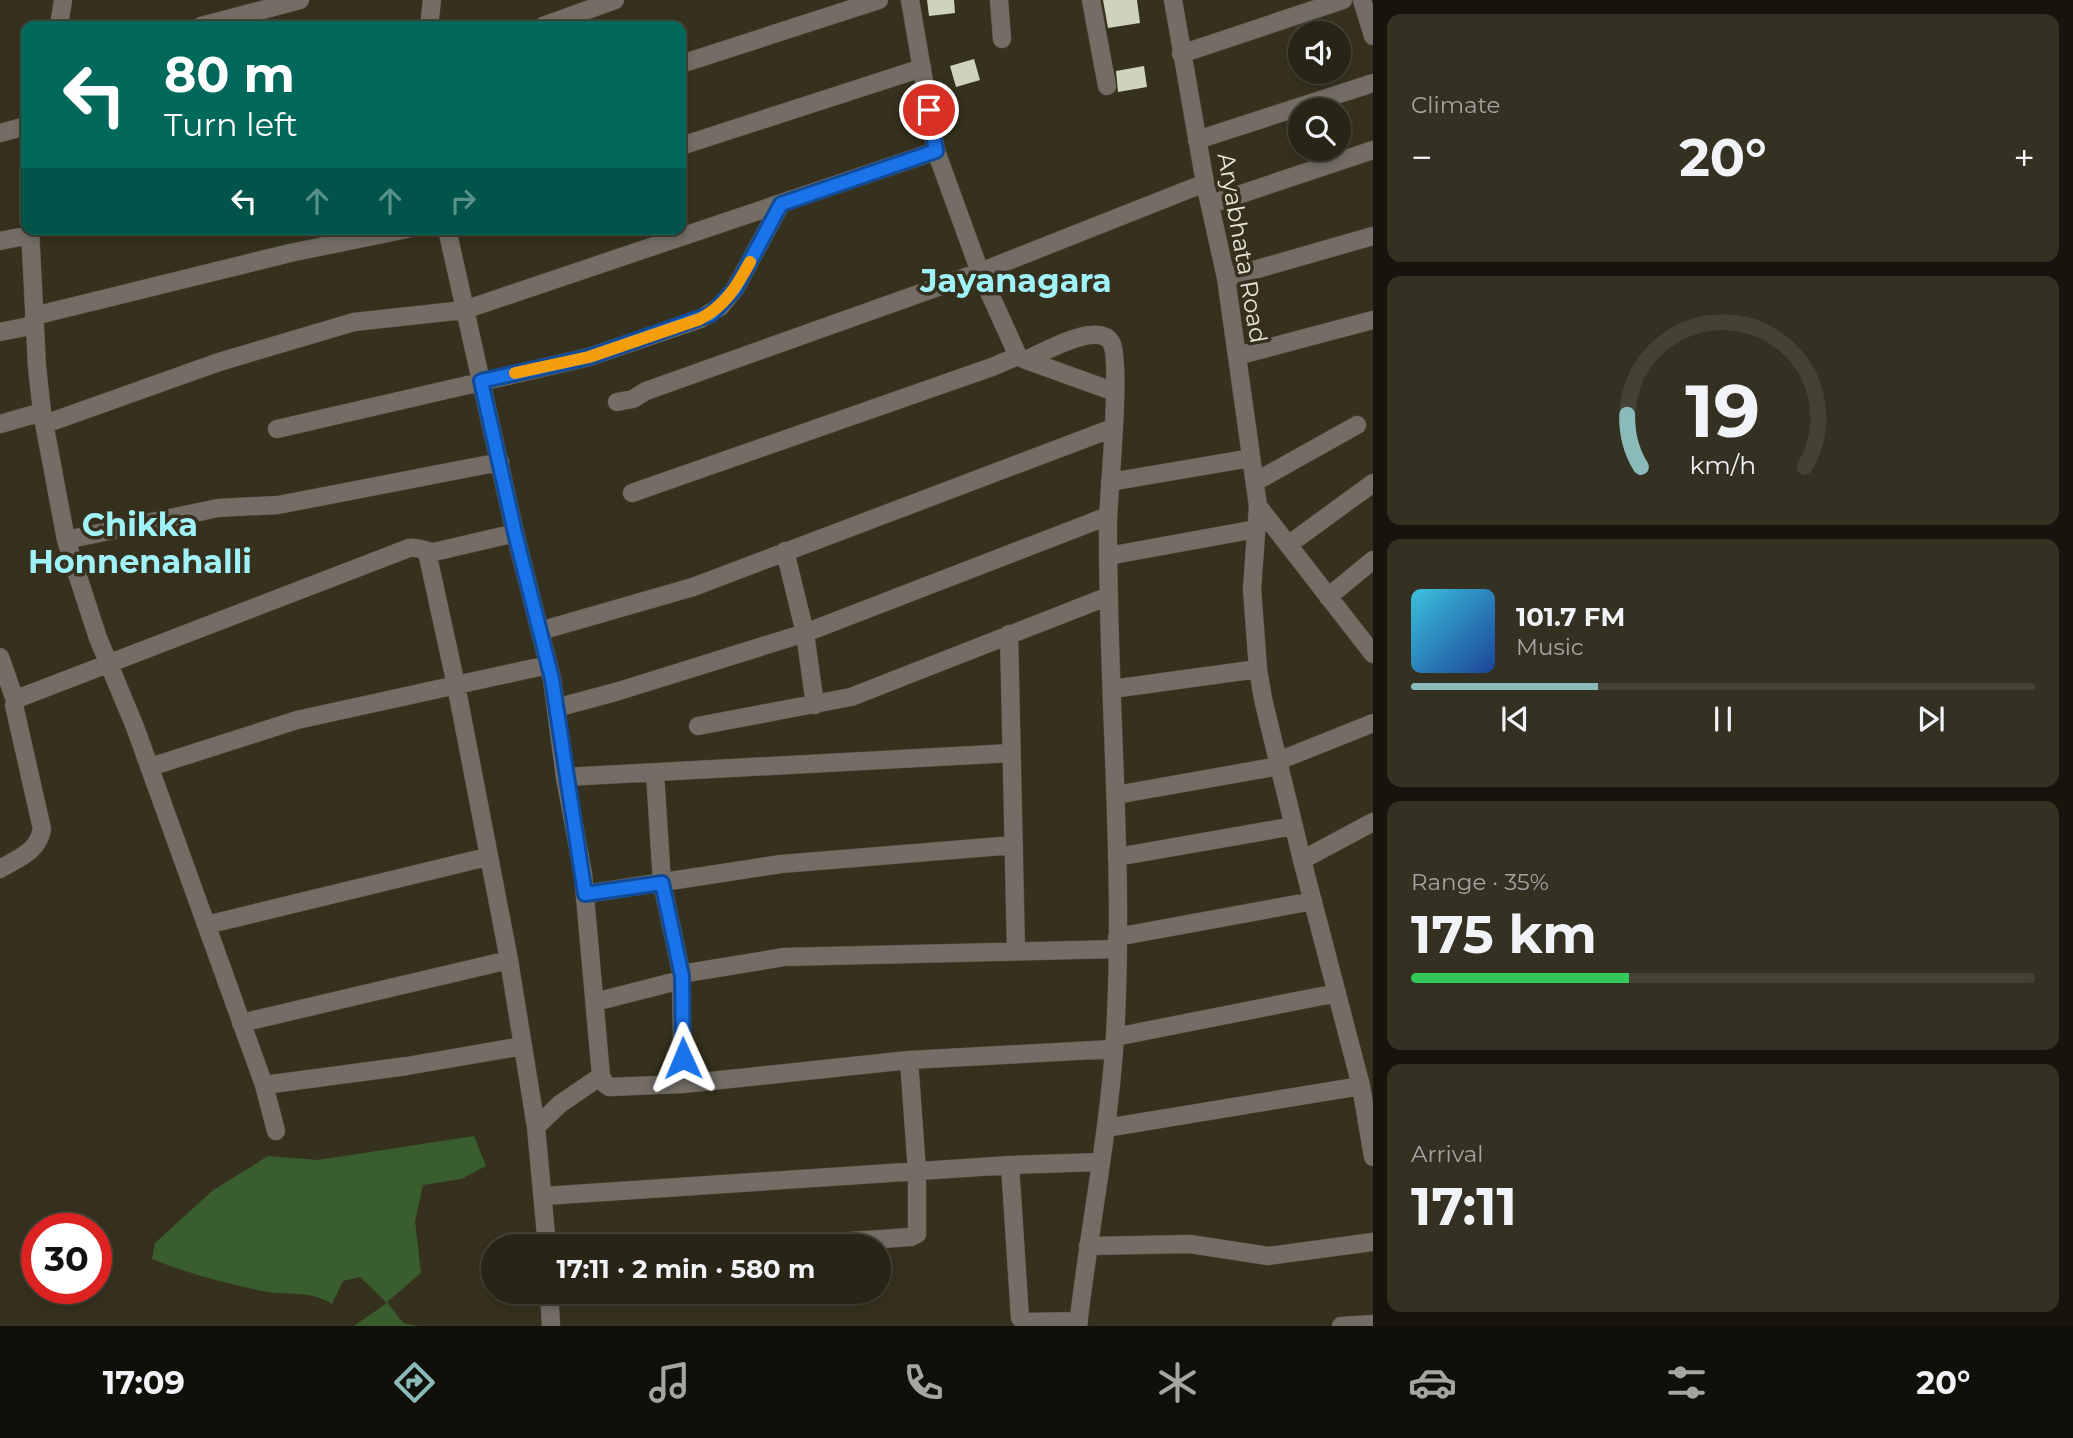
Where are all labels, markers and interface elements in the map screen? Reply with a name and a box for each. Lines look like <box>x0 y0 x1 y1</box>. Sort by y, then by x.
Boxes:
map controls <box>1288 21 1351 161</box>
button: sound <box>1288 21 1351 84</box>
text: 80 m <box>164 45 295 104</box>
icon: left <box>49 49 140 140</box>
pin <box>899 80 959 140</box>
icon: arrive <box>910 91 948 129</box>
text: Climate <box>1411 91 1500 119</box>
button: search <box>1288 98 1351 161</box>
text: Turn left <box>164 105 298 144</box>
text: 20° <box>1679 126 1767 189</box>
text: − <box>1411 134 1433 181</box>
text: + <box>2013 134 2035 181</box>
street label: Aryabhata Road <box>1211 151 1273 345</box>
icon: left <box>225 182 263 220</box>
icon: ahead <box>298 182 336 220</box>
icon: ahead <box>371 182 409 220</box>
icon: right <box>444 182 482 220</box>
district label: Jayanagara <box>919 261 1112 300</box>
text: 19 <box>1686 367 1760 455</box>
text: km/h <box>1690 449 1756 479</box>
district label: Chikka Honnenahalli <box>28 505 252 581</box>
text: 101.7 FM <box>1516 601 1625 633</box>
text: Music <box>1516 633 1584 661</box>
icon: previous <box>1496 700 1534 738</box>
icon: pause <box>1704 700 1742 738</box>
icon: next <box>1912 700 1950 738</box>
text: Range · 35% <box>1411 868 1549 896</box>
text: 175 km <box>1411 903 1597 966</box>
position arrow <box>646 1021 720 1095</box>
text: Arrival <box>1411 1140 1484 1168</box>
text: 17:11 <box>1411 1175 1517 1238</box>
speed limit sign: 30 <box>21 1213 112 1304</box>
text: 17:11 · 2 min · 580 m <box>557 1253 815 1285</box>
icon: directions <box>390 1358 439 1407</box>
icon: music <box>645 1358 694 1407</box>
icon: phone <box>899 1358 948 1407</box>
icon: climate <box>1153 1358 1202 1407</box>
icon: car <box>1408 1358 1457 1407</box>
icon: filters <box>1662 1358 1711 1407</box>
text: 17:09 <box>103 1363 185 1402</box>
text: 20° <box>1916 1363 1970 1402</box>

